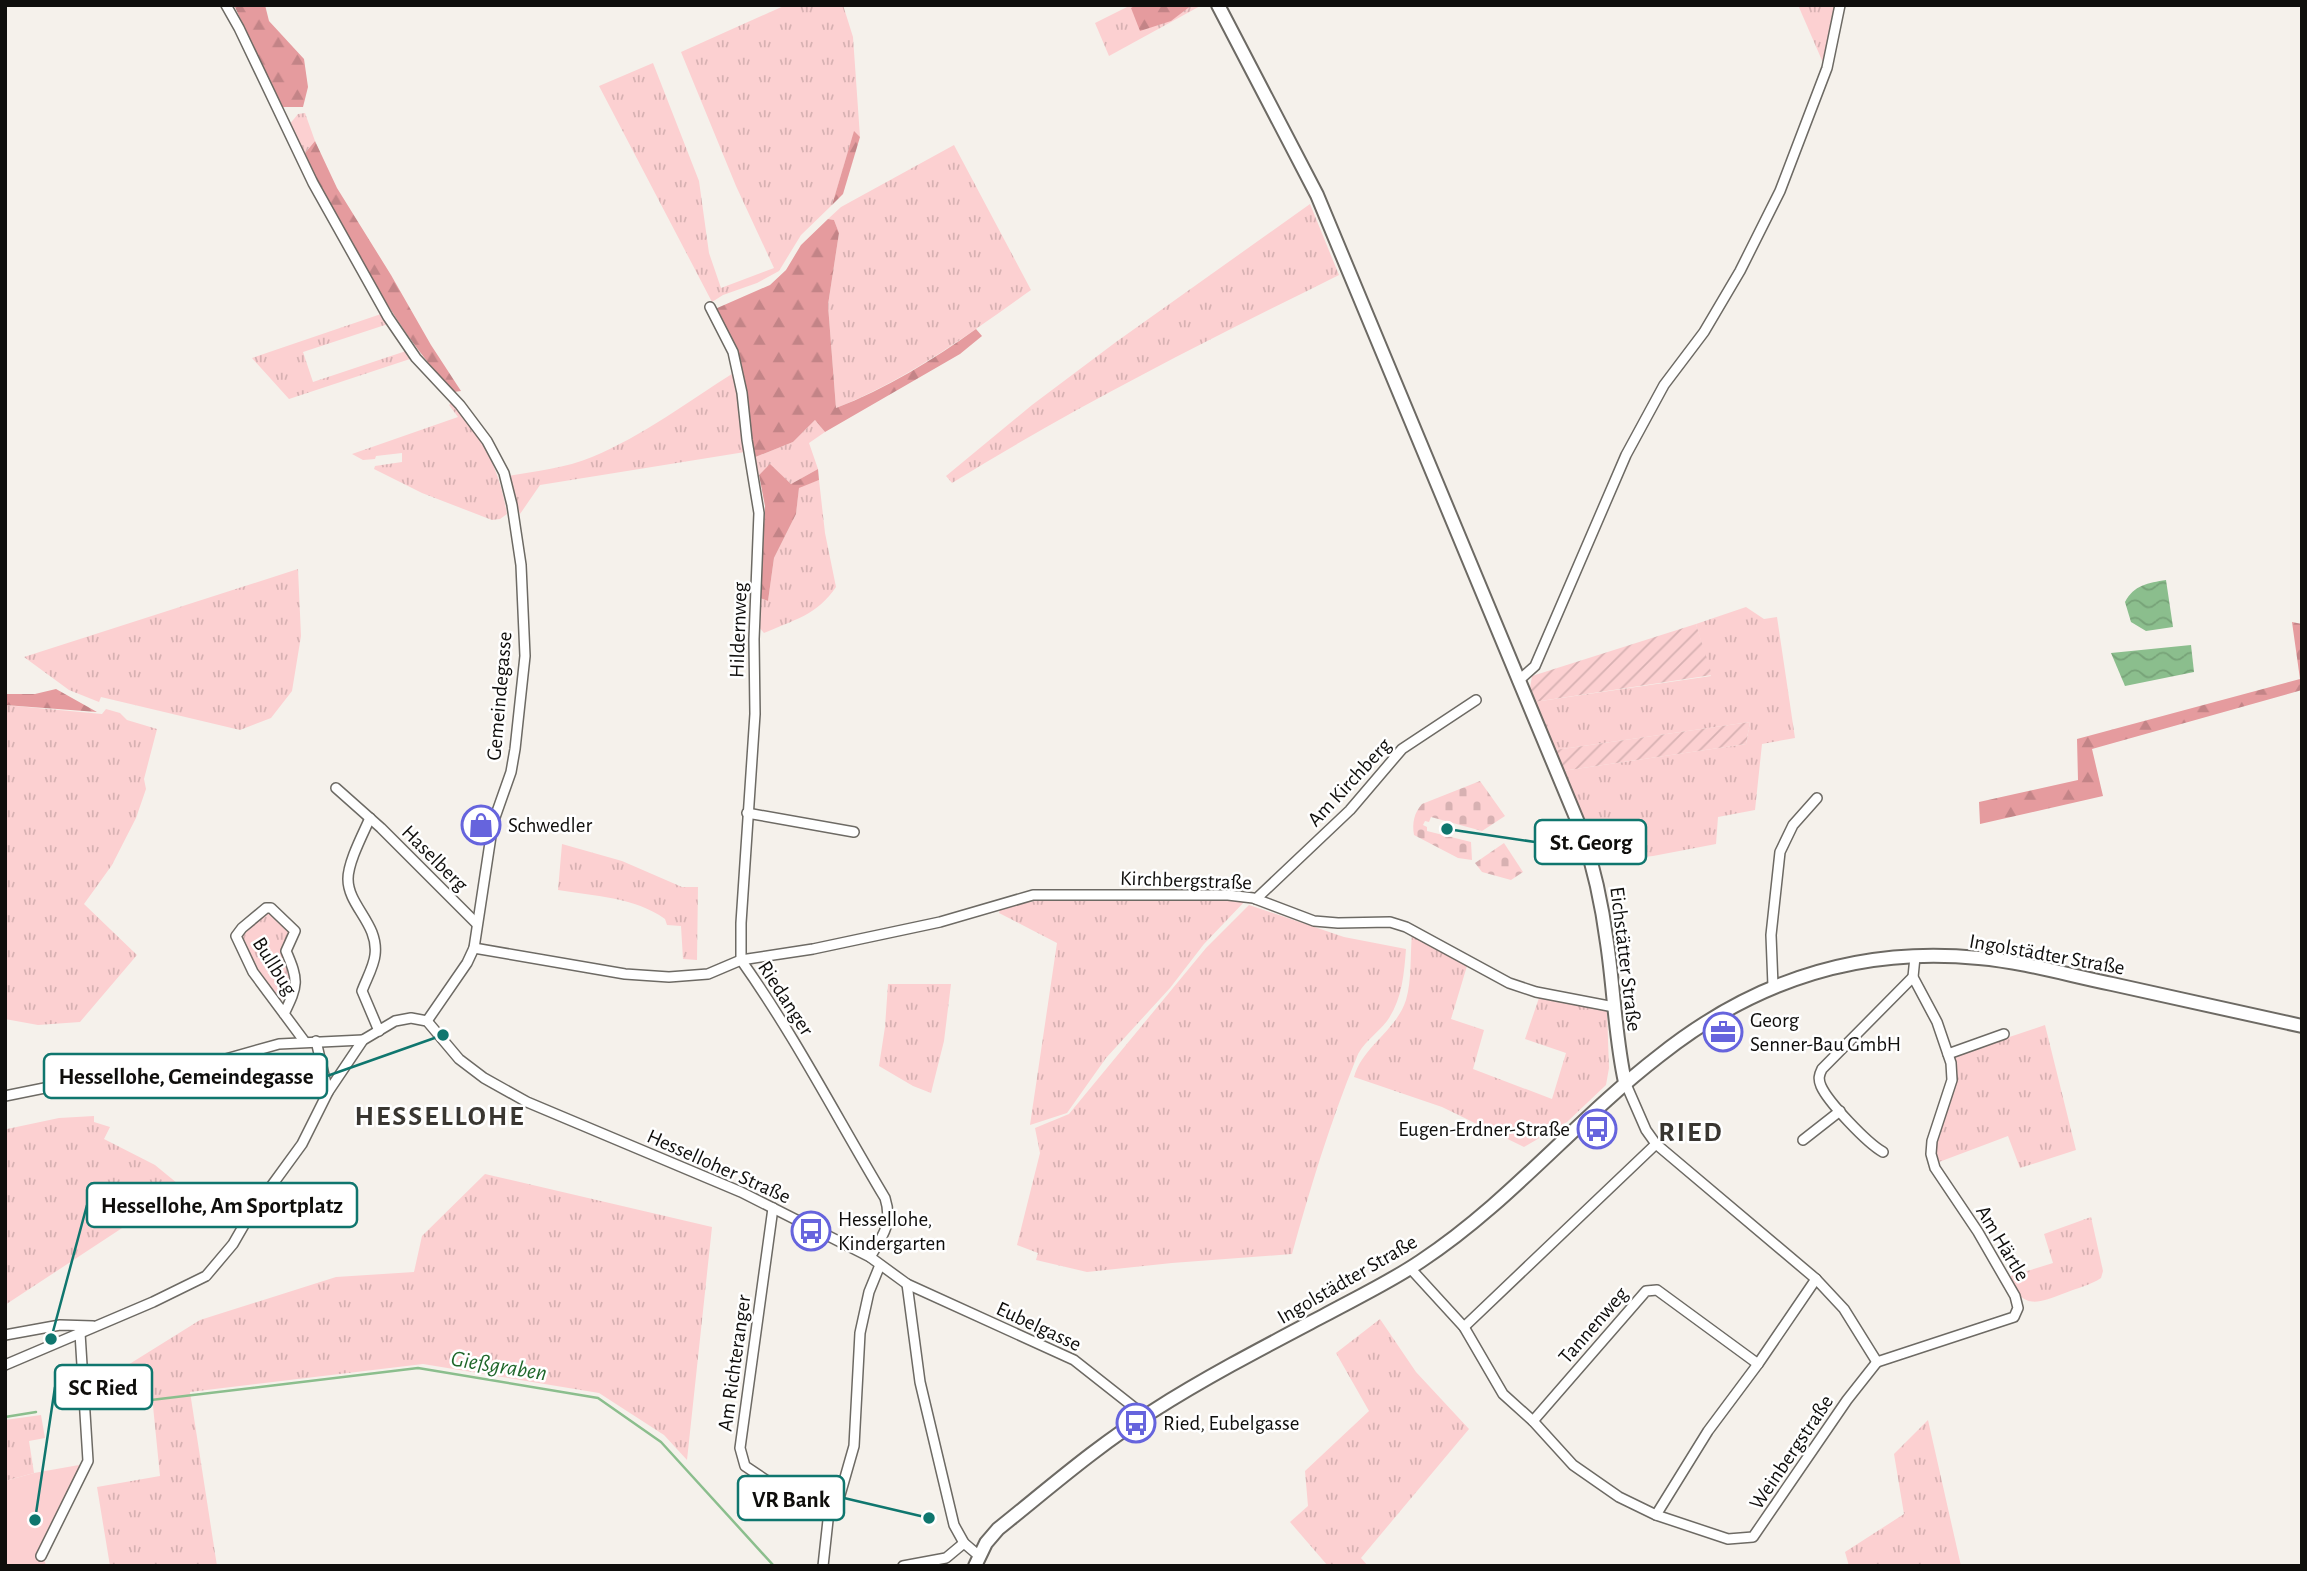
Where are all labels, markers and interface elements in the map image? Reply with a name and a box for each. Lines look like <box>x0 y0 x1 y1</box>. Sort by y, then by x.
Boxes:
street label: Hildernweg <box>726 581 751 678</box>
street label: Gemeindegasse <box>483 631 516 761</box>
street label: Am Kirchberg <box>1303 734 1396 830</box>
shop icon: Schwedler <box>460 804 502 846</box>
place label: Schwedler <box>508 815 592 836</box>
callout: St. Georg <box>1535 820 1646 864</box>
street label: Haselberg <box>398 821 472 896</box>
text: St. Georg <box>1550 832 1633 855</box>
street label: Kirchbergstraße <box>1120 868 1252 893</box>
street label: Eichstätter Straße <box>1606 886 1645 1033</box>
street label: Ingolstädter Straße <box>1968 930 2126 979</box>
street label: Bullbug <box>249 934 301 1000</box>
street label: Riedanger <box>754 957 817 1040</box>
place label: Georg Senner-Bau GmbH <box>1750 1010 1901 1055</box>
office icon: Georg Senner-Bau GmbH <box>1702 1011 1744 1053</box>
callout: Hessellohe, Gemeindegasse <box>44 1054 327 1098</box>
text: Hessellohe, Gemeindegasse <box>58 1066 314 1089</box>
district label: HESSELLOHE <box>355 1103 525 1131</box>
bus stop icon: Eugen-Erdner-Straße <box>1576 1108 1618 1150</box>
place label: Eugen-Erdner-Straße <box>1398 1119 1570 1140</box>
district label: RIED <box>1658 1119 1724 1147</box>
street label: Hesselloher Straße <box>644 1125 794 1207</box>
callout: Hessellohe, Am Sportplatz <box>87 1183 357 1227</box>
text: Hessellohe, Am Sportplatz <box>101 1195 343 1218</box>
street label: Am Härtle <box>1972 1202 2033 1285</box>
place label: Hessellohe, Kindergarten <box>838 1209 946 1254</box>
bus stop icon: Hessellohe, Kindergarten <box>790 1210 832 1252</box>
street label: Ingolstädter Straße <box>1274 1231 1421 1328</box>
street label: Tannenweg <box>1555 1283 1632 1368</box>
street label: Am Richteranger <box>715 1293 754 1433</box>
street label: Eubelgasse <box>993 1298 1084 1355</box>
water label: Gießgraben <box>449 1348 548 1385</box>
callout: SC Ried <box>55 1365 152 1409</box>
text: SC Ried <box>68 1377 138 1400</box>
street label: Weinbergstraße <box>1746 1391 1837 1513</box>
bus stop icon: Ried, Eubelgasse <box>1115 1402 1157 1444</box>
place label: Ried, Eubelgasse <box>1163 1413 1300 1434</box>
callout: VR Bank <box>738 1476 844 1520</box>
text: VR Bank <box>752 1489 831 1512</box>

